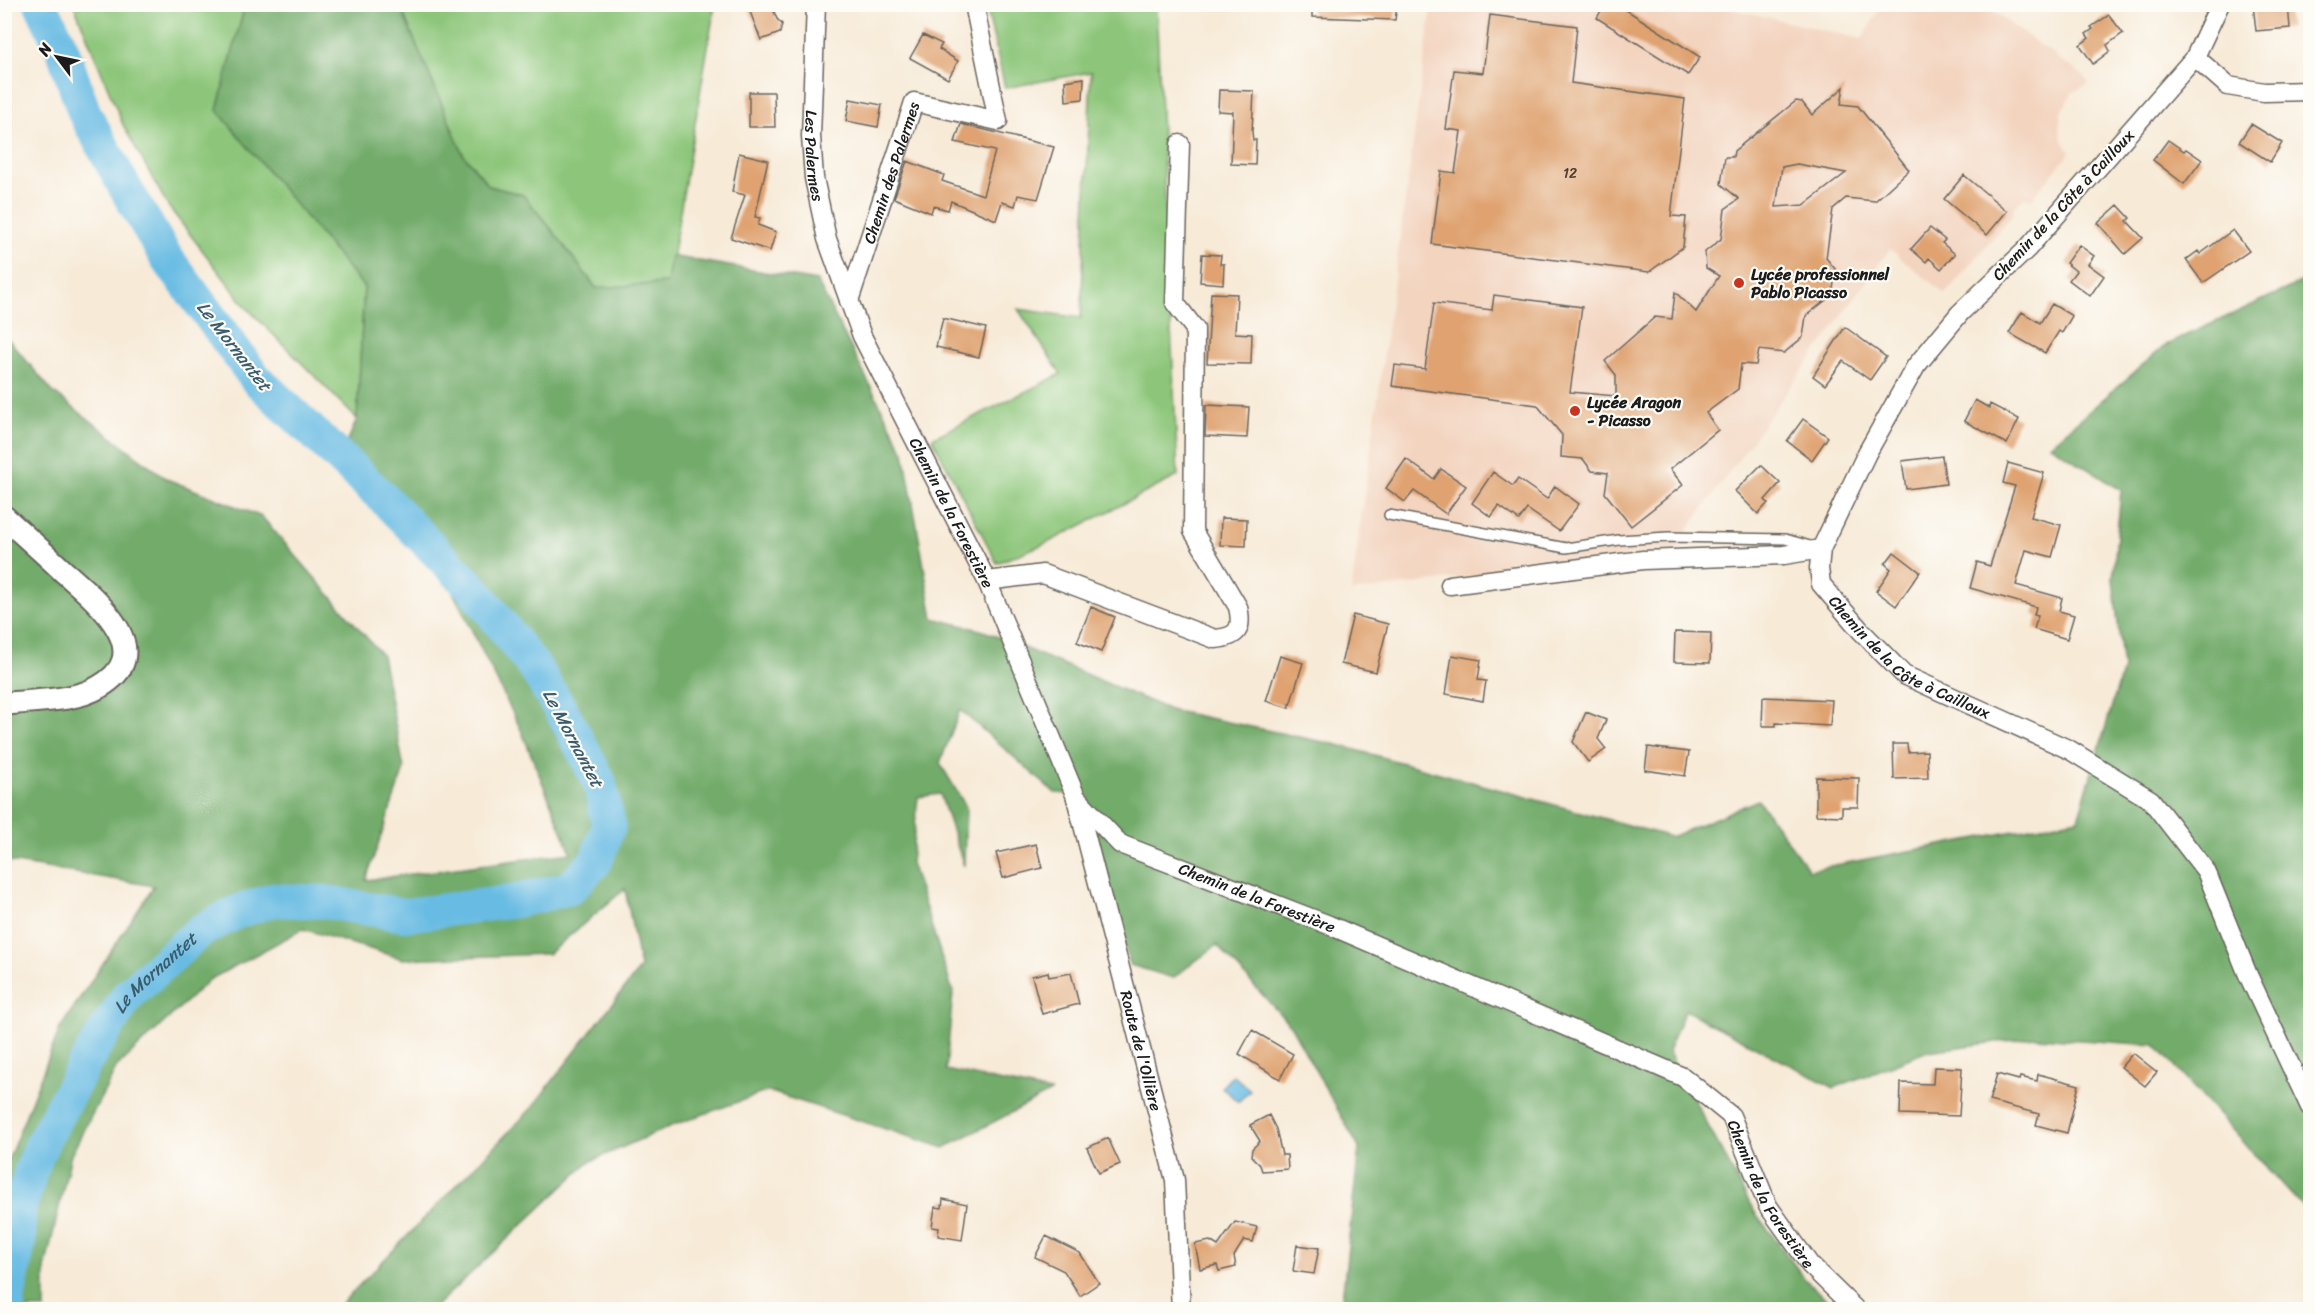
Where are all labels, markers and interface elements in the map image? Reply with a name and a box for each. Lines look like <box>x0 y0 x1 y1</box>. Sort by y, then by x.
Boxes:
north arrow <box>27 27 87 87</box>
text: N <box>29 36 60 63</box>
street label: Chemin des Palermes <box>854 98 928 247</box>
street label: Les Palermes <box>796 110 833 205</box>
street label: Chemin de la Côte à Cailloux <box>1985 122 2142 288</box>
house number: 12 <box>1563 161 1577 186</box>
place label: Lycée professionnel Pablo Picasso <box>1751 260 1891 307</box>
marker: Lycée professionnel Pablo Picasso <box>1732 276 1746 290</box>
water label: Le Mornantet <box>188 294 281 400</box>
place label: Lycée Aragon - Picasso <box>1587 388 1681 435</box>
marker: Lycée Aragon - Picasso <box>1568 404 1582 418</box>
street label: Chemin de la Forestière <box>901 432 1003 592</box>
street label: Chemin de la Côte à Cailloux <box>1821 588 1996 727</box>
water label: Le Mornantet <box>534 683 613 795</box>
street label: Chemin de la Forestière <box>1175 854 1340 941</box>
water label: Le Mornantet <box>104 923 206 1020</box>
street label: Route de l'Ollière <box>1112 987 1171 1114</box>
street label: Chemin de la Forestière <box>1719 1115 1823 1275</box>

